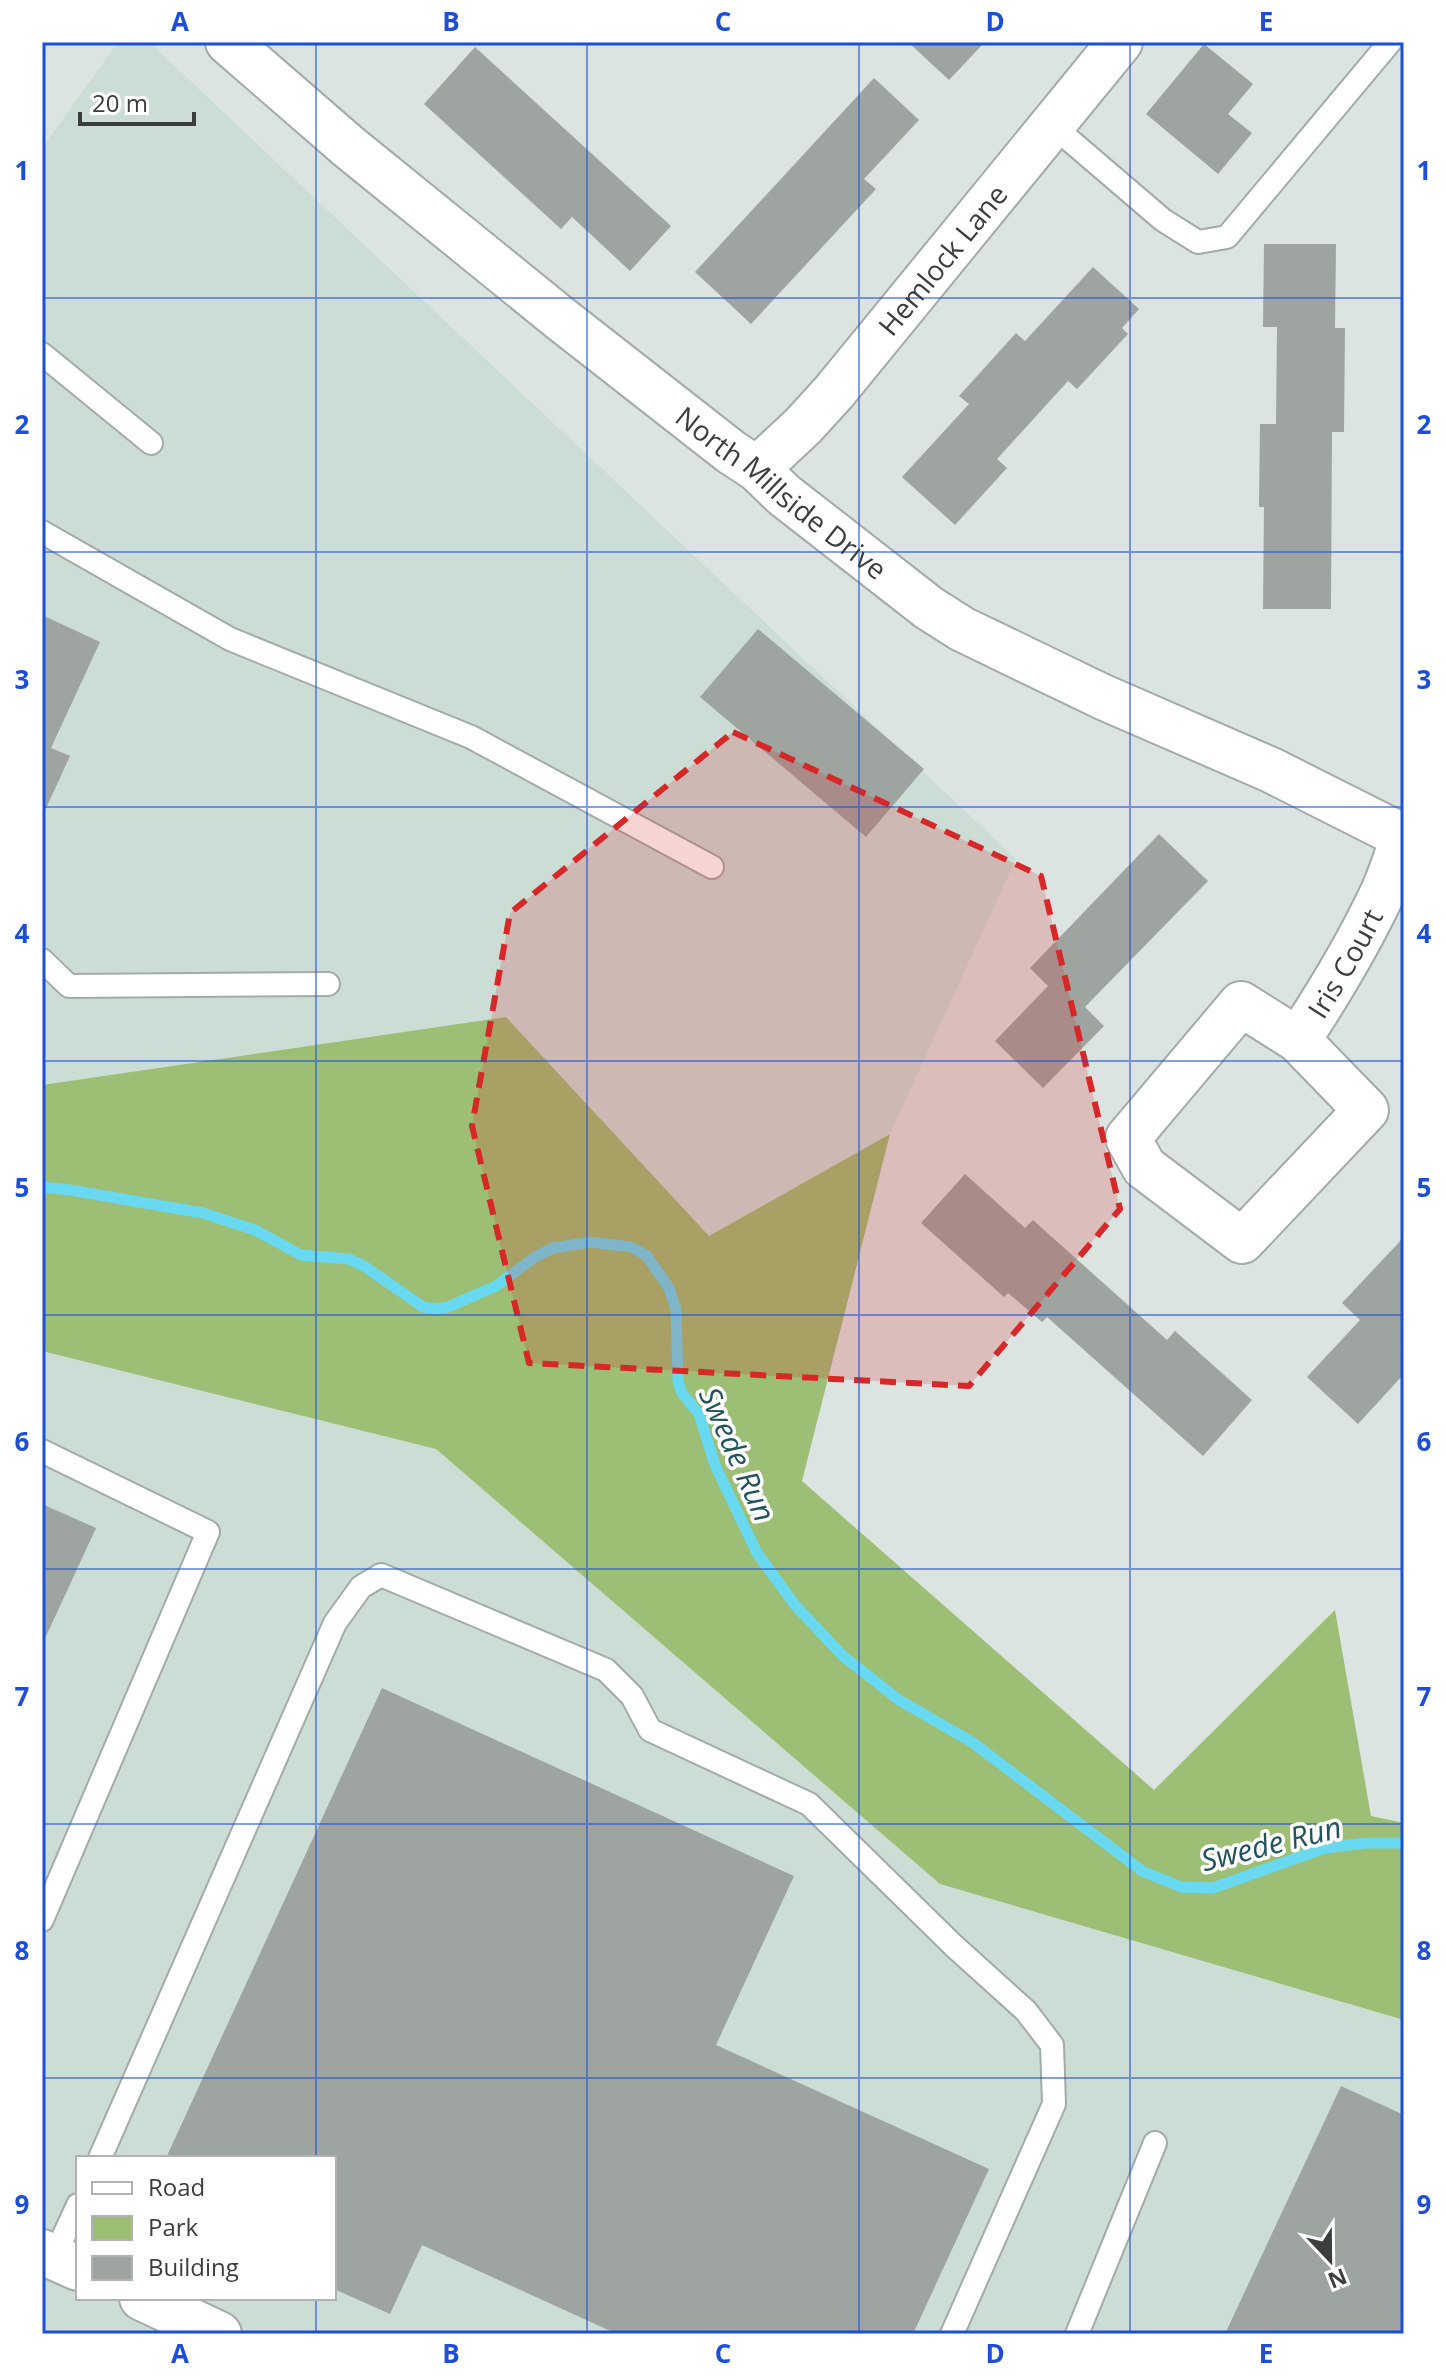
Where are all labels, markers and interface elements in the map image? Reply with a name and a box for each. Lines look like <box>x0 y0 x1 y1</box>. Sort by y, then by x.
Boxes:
text: A <box>171 3 189 39</box>
text: B <box>442 3 460 39</box>
text: C <box>715 3 731 39</box>
text: D <box>985 3 1005 39</box>
text: E <box>1259 3 1273 39</box>
scale bar <box>80 76 194 126</box>
text: 20 m <box>92 86 148 119</box>
text: 1 <box>15 152 29 188</box>
text: 1 <box>1417 152 1431 188</box>
street label: Hemlock Lane <box>869 176 1015 343</box>
street label: North Millside Drive <box>668 397 895 588</box>
text: 2 <box>15 406 30 442</box>
text: 2 <box>1417 406 1432 442</box>
text: 3 <box>15 661 29 697</box>
text: 3 <box>1417 661 1431 697</box>
street label: Iris Court <box>1298 902 1391 1025</box>
text: 4 <box>15 915 30 951</box>
text: 4 <box>1417 915 1432 951</box>
text: 5 <box>15 1169 29 1205</box>
text: 5 <box>1417 1169 1431 1205</box>
water label: Swede Run <box>690 1380 786 1528</box>
text: 6 <box>15 1423 30 1459</box>
text: 6 <box>1417 1423 1432 1459</box>
text: 7 <box>15 1678 30 1714</box>
text: 7 <box>1417 1678 1432 1714</box>
water label: Swede Run <box>1197 1806 1345 1880</box>
text: 8 <box>15 1932 29 1968</box>
text: 8 <box>1417 1932 1431 1968</box>
legend <box>76 2156 336 2300</box>
text: Road <box>148 2170 205 2203</box>
text: 9 <box>15 2186 29 2222</box>
text: 9 <box>1417 2186 1431 2222</box>
text: Park <box>148 2210 199 2243</box>
north arrow <box>1290 2220 1370 2300</box>
text: Building <box>148 2250 239 2283</box>
text: N <box>1324 2262 1352 2297</box>
text: A <box>171 2335 189 2371</box>
text: B <box>442 2335 460 2371</box>
text: C <box>715 2335 731 2371</box>
text: D <box>985 2335 1005 2371</box>
text: E <box>1259 2335 1273 2371</box>

